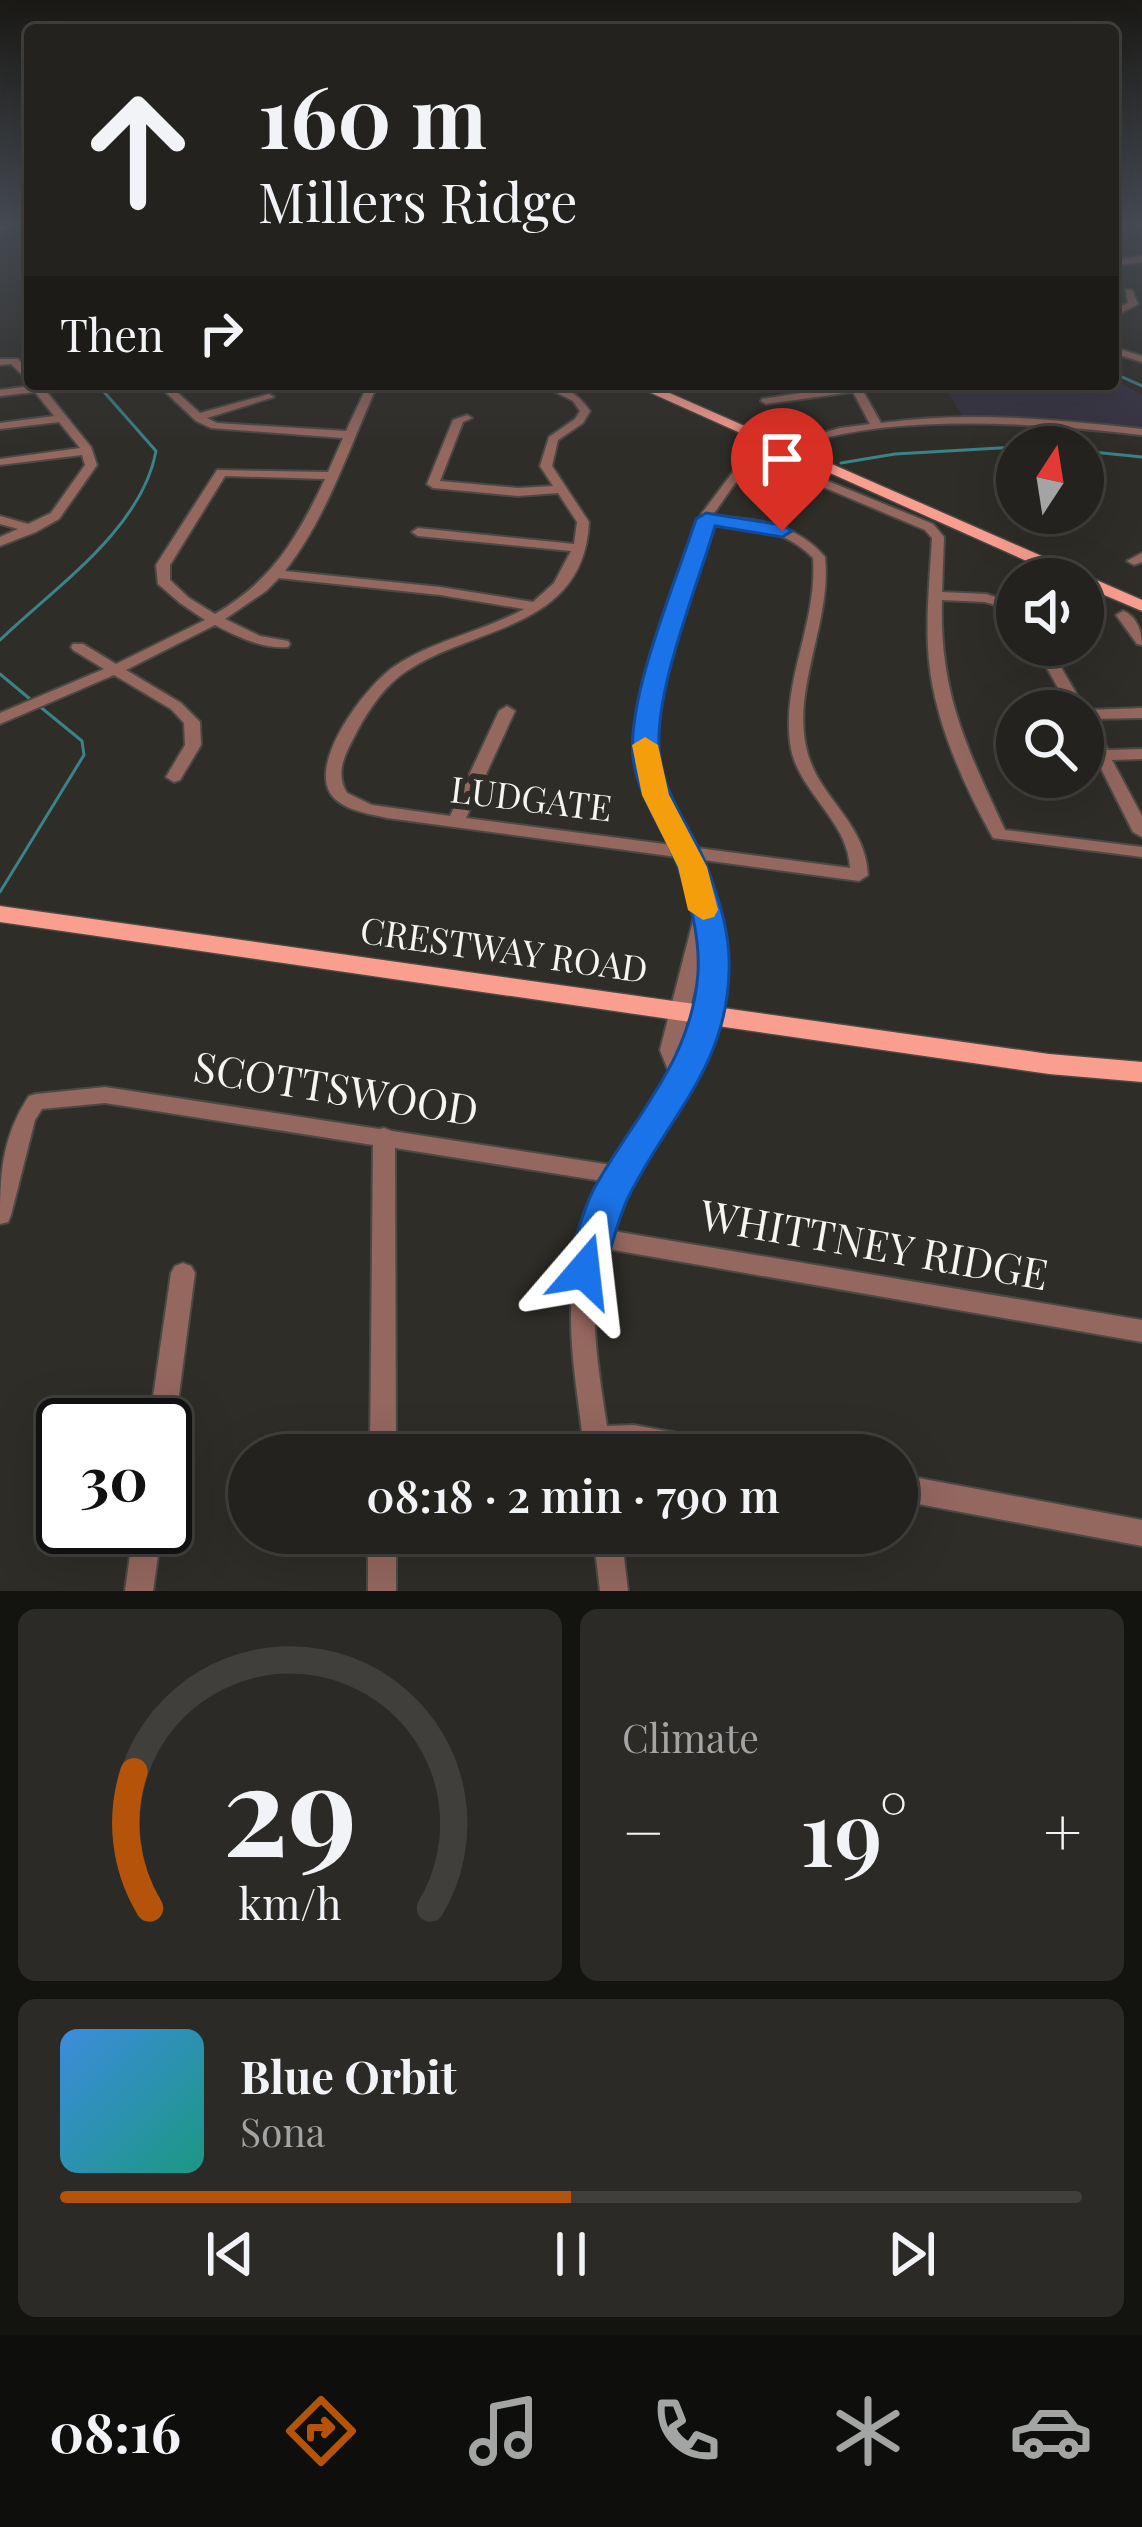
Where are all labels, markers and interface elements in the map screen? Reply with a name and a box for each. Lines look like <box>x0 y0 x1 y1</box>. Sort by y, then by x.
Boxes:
text: 160 m <box>258 58 487 170</box>
icon: ahead <box>60 72 216 228</box>
text: Millers Ridge <box>258 165 578 237</box>
icon: right <box>188 300 254 366</box>
text: Then <box>60 303 164 363</box>
pin <box>731 408 833 531</box>
icon: arrive <box>749 426 815 492</box>
north arrow <box>996 426 1104 534</box>
map controls <box>996 426 1104 798</box>
button: sound <box>996 558 1104 666</box>
button: search <box>996 690 1104 798</box>
street label: LUDGATE <box>448 763 615 831</box>
street label: CRESTWAY ROAD <box>357 904 651 992</box>
street label: SCOTTSWOOD <box>190 1037 483 1137</box>
street label: WHITTNEY RIDGE <box>695 1185 1053 1301</box>
position arrow <box>521 1208 647 1334</box>
speed limit sign: 30 <box>36 1398 192 1554</box>
text: 08:18 · 2 min · 790 m <box>366 1464 780 1524</box>
text: Climate <box>622 1711 759 1763</box>
text: 29 <box>223 1722 357 1888</box>
text: 19° <box>800 1770 908 1890</box>
text: − <box>622 1786 665 1874</box>
text: + <box>1043 1786 1082 1874</box>
text: km/h <box>239 1874 341 1931</box>
text: Blue Orbit <box>240 2045 457 2105</box>
text: Sona <box>240 2105 325 2157</box>
icon: previous <box>197 2221 263 2287</box>
icon: pause <box>538 2221 604 2287</box>
icon: next <box>879 2221 945 2287</box>
icon: directions <box>279 2389 363 2473</box>
icon: music <box>462 2389 546 2473</box>
icon: phone <box>644 2389 728 2473</box>
icon: climate <box>826 2389 910 2473</box>
icon: car <box>1009 2389 1093 2473</box>
text: 08:16 <box>49 2395 181 2467</box>

